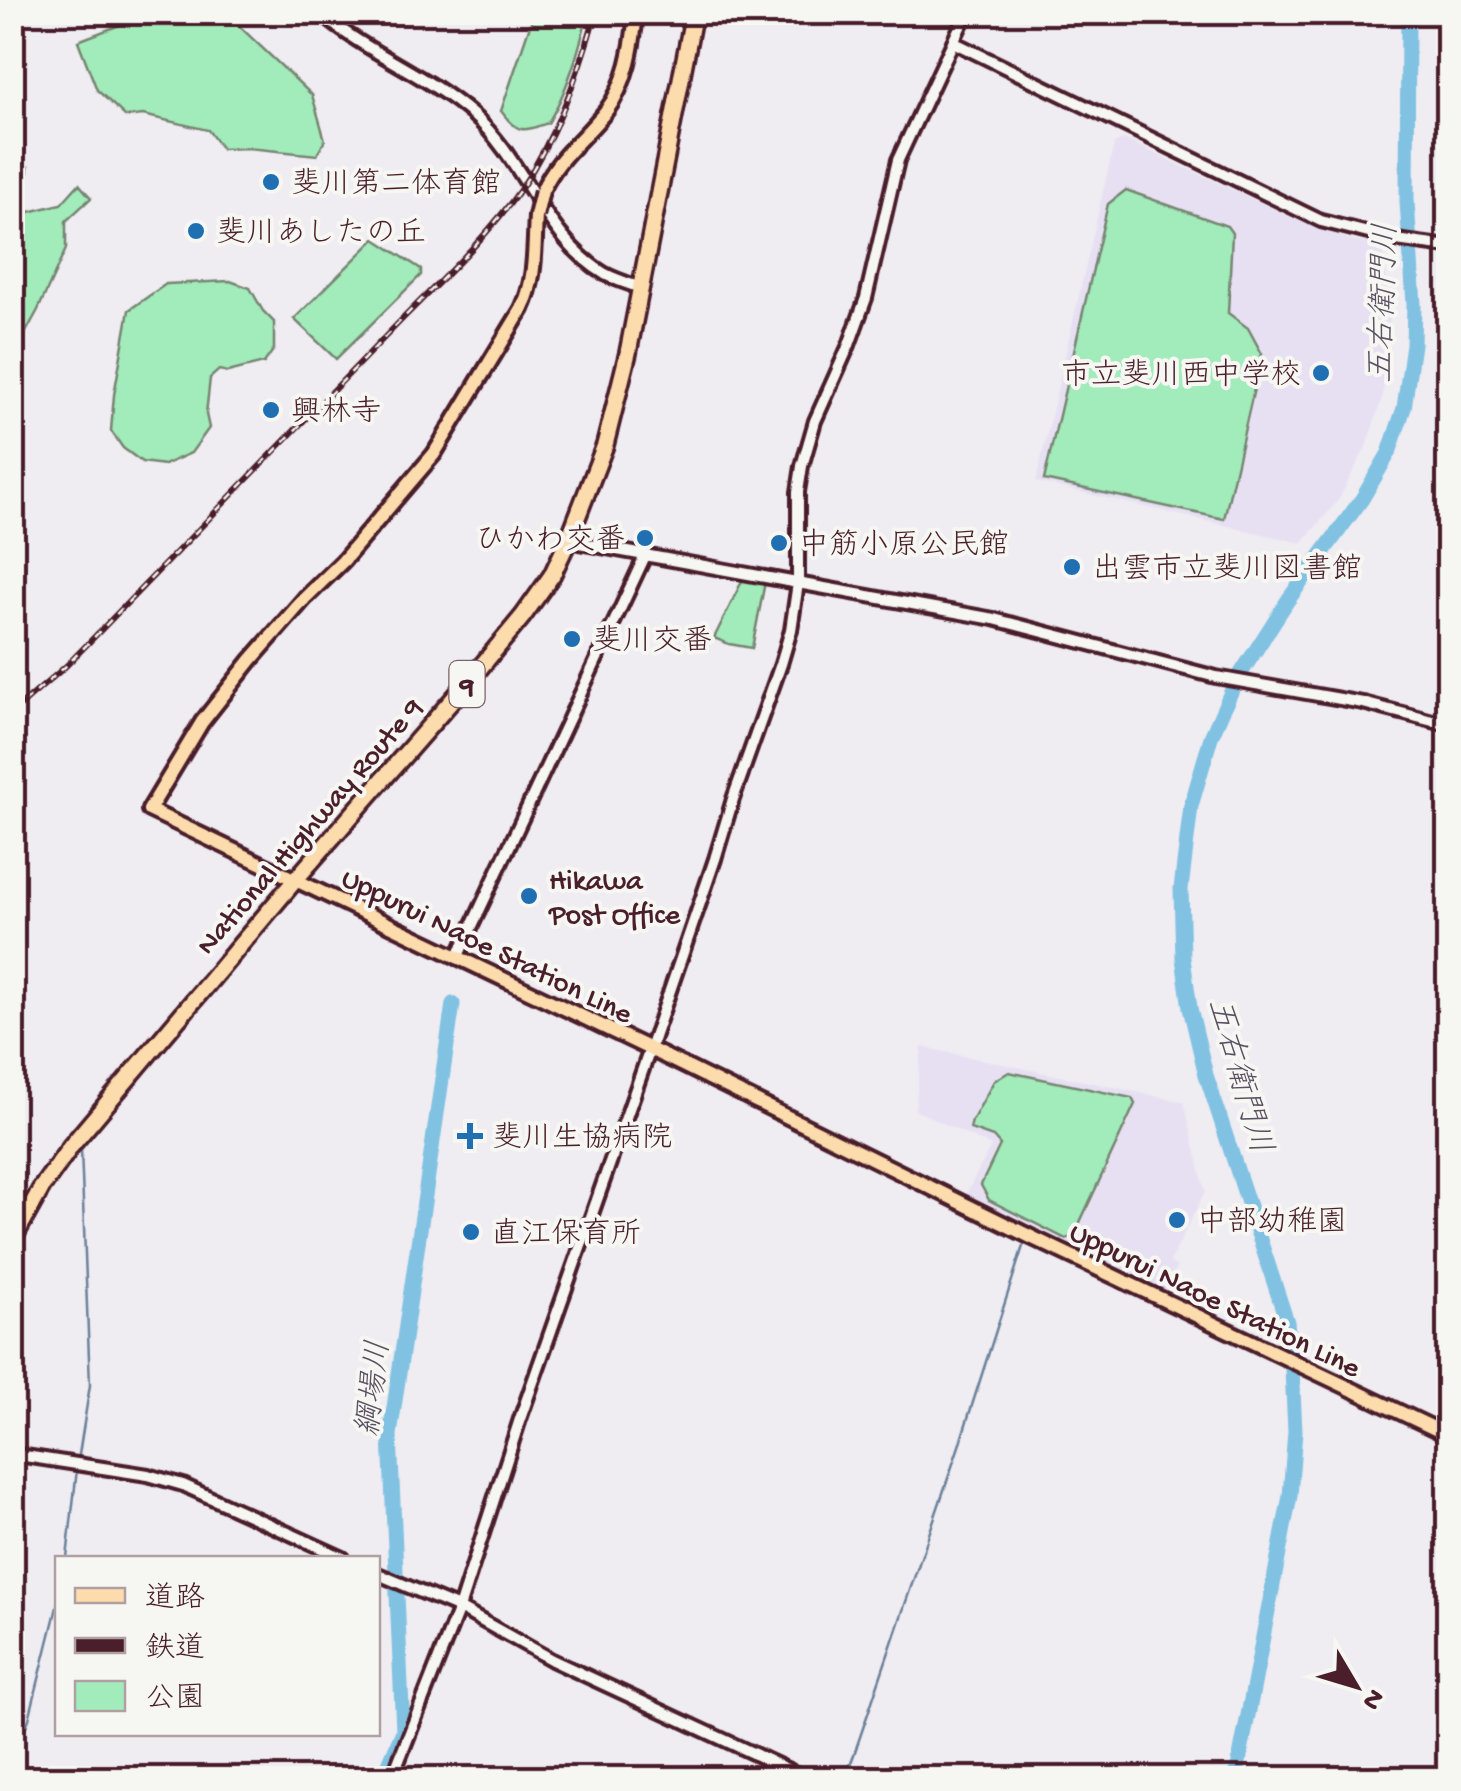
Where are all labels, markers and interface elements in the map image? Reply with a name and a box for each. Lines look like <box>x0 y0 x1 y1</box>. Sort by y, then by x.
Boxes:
place label: 斐川第二体育館 <box>291 167 501 204</box>
marker: 斐川第二体育館 <box>260 171 282 193</box>
place label: 斐川あしたの丘 <box>216 216 426 253</box>
marker: 斐川あしたの丘 <box>185 220 207 242</box>
water label: 五右衛門川 <box>1363 223 1408 384</box>
place label: 市立斐川西中学校 <box>1061 358 1301 395</box>
marker: 市立斐川西中学校 <box>1310 362 1332 384</box>
place label: 興林寺 <box>291 395 381 432</box>
marker: 興林寺 <box>260 399 282 421</box>
place label: ひかわ交番 <box>475 524 625 560</box>
marker: ひかわ交番 <box>634 527 656 549</box>
place label: 中筋小原公民館 <box>799 528 1009 565</box>
marker: 中筋小原公民館 <box>768 532 790 554</box>
place label: 出雲市立斐川図書館 <box>1092 552 1362 589</box>
marker: 出雲市立斐川図書館 <box>1061 556 1083 578</box>
place label: 斐川交番 <box>592 624 712 661</box>
marker: 斐川交番 <box>561 628 583 650</box>
road number: 9 <box>450 661 484 707</box>
street label: National Highway Route 9 <box>190 692 433 964</box>
street label: Uppurui Naoe Station Line <box>335 862 638 1034</box>
place label: Hikawa Post Office <box>548 866 681 935</box>
marker: Hikawa Post Office <box>518 885 540 907</box>
water label: 五右衛門川 <box>1197 994 1278 1159</box>
place label: 斐川生協病院 <box>492 1121 672 1158</box>
marker: 斐川生協病院 <box>457 1123 483 1149</box>
place label: 中部幼稚園 <box>1197 1205 1347 1242</box>
marker: 中部幼稚園 <box>1166 1209 1188 1231</box>
street label: Uppurui Naoe Station Line <box>1063 1216 1366 1388</box>
place label: 直江保育所 <box>491 1217 641 1254</box>
marker: 直江保育所 <box>460 1221 482 1243</box>
water label: 綱場川 <box>351 1339 401 1439</box>
legend <box>55 1556 380 1736</box>
text: 道路 <box>145 1582 205 1618</box>
text: 鉄道 <box>145 1632 205 1668</box>
north arrow <box>1306 1636 1406 1736</box>
text: N <box>1354 1681 1391 1716</box>
text: 公園 <box>145 1683 205 1718</box>

